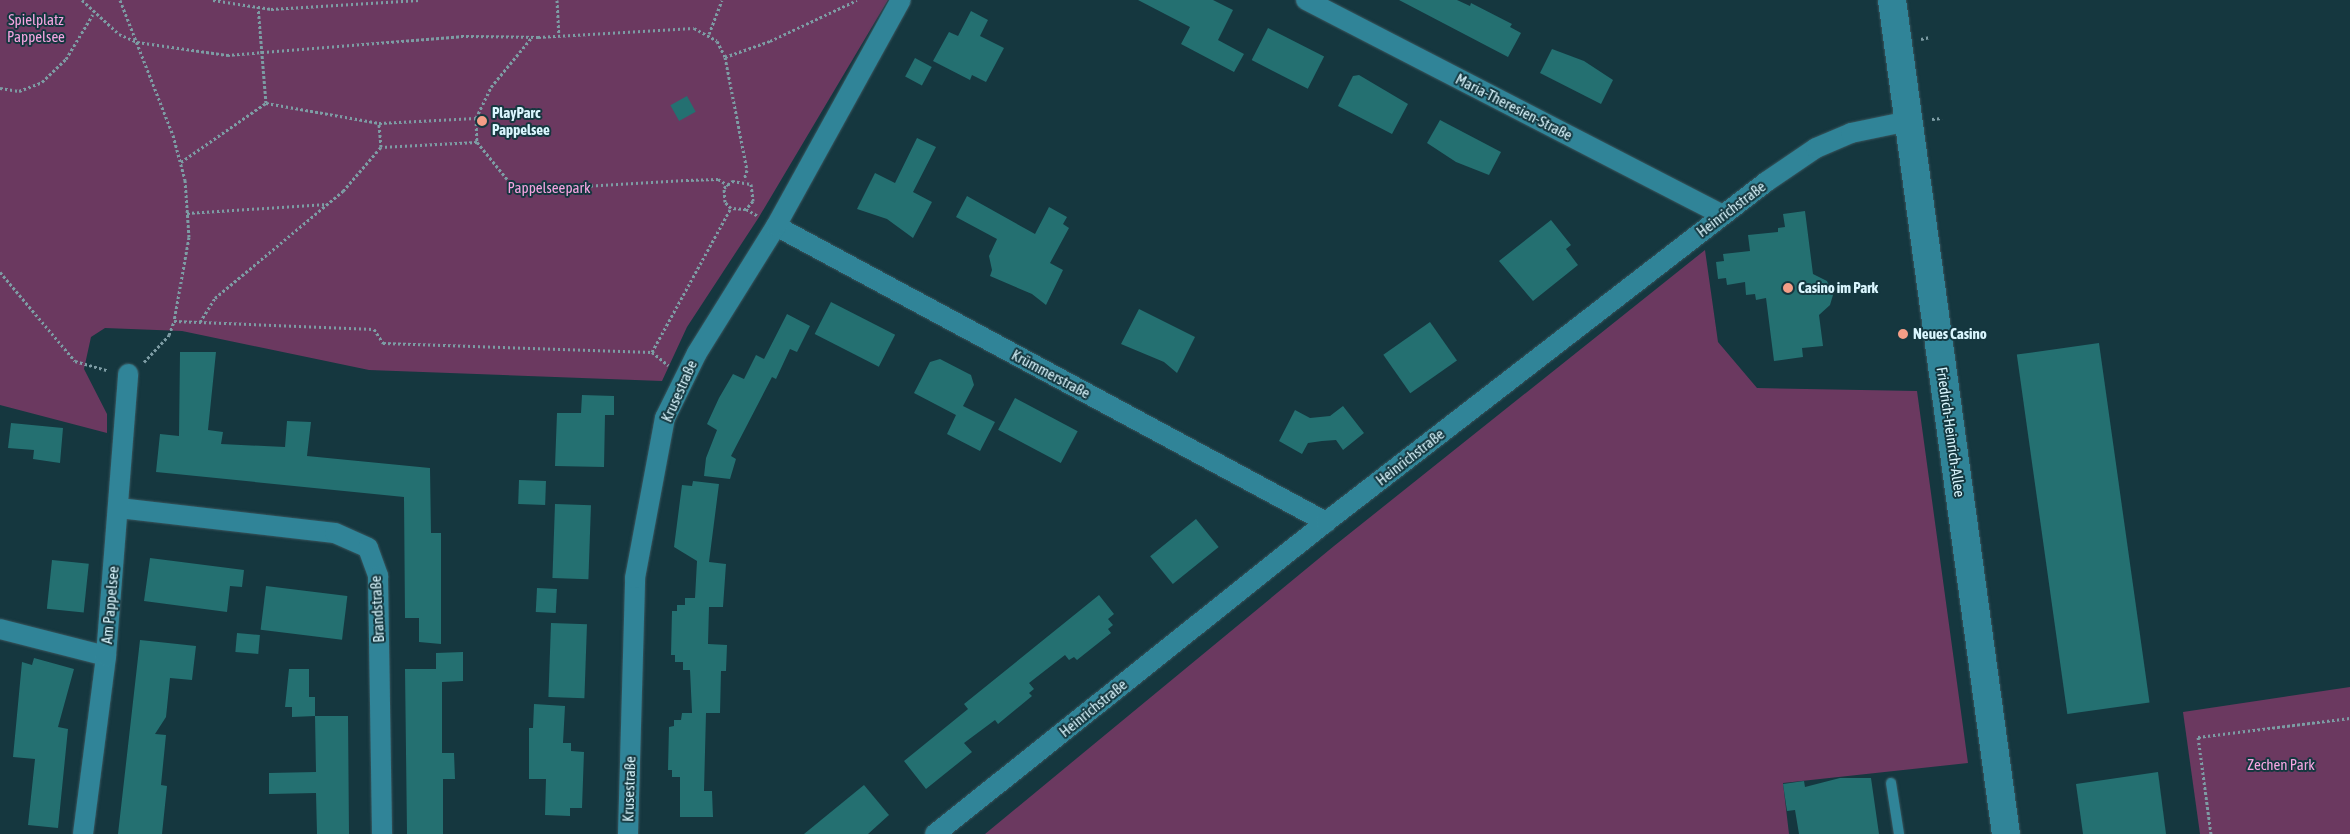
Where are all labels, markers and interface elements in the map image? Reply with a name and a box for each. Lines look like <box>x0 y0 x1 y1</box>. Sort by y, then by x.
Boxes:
park label: Spielplatz Pappelsee <box>7 10 65 45</box>
street label: Maria-Theresien-Straße <box>1453 70 1575 144</box>
place label: PlayParc Pappelsee <box>492 103 550 138</box>
marker: PlayParc Pappelsee <box>476 115 488 127</box>
street label: Heinrichstraße <box>1693 177 1769 241</box>
park label: Pappelseepark <box>508 179 590 197</box>
place label: Casino im Park <box>1798 279 1878 297</box>
marker: Casino im Park <box>1782 282 1794 294</box>
place label: Neues Casino <box>1913 325 1987 343</box>
marker: Neues Casino <box>1897 328 1909 340</box>
street label: Krümmerstraße <box>1009 346 1093 402</box>
street label: Krusestraße <box>657 357 701 425</box>
street label: Friedrich-Heinrich-Allee <box>1933 366 1969 498</box>
street label: Heinrichstraße <box>1372 425 1448 489</box>
street label: Am Pappelsee <box>98 565 122 645</box>
street label: Brandstraße <box>366 575 388 643</box>
street label: Heinrichstraße <box>1056 675 1130 741</box>
street label: Krusestraße <box>619 756 639 822</box>
park label: Zechen Park <box>2247 756 2315 774</box>

